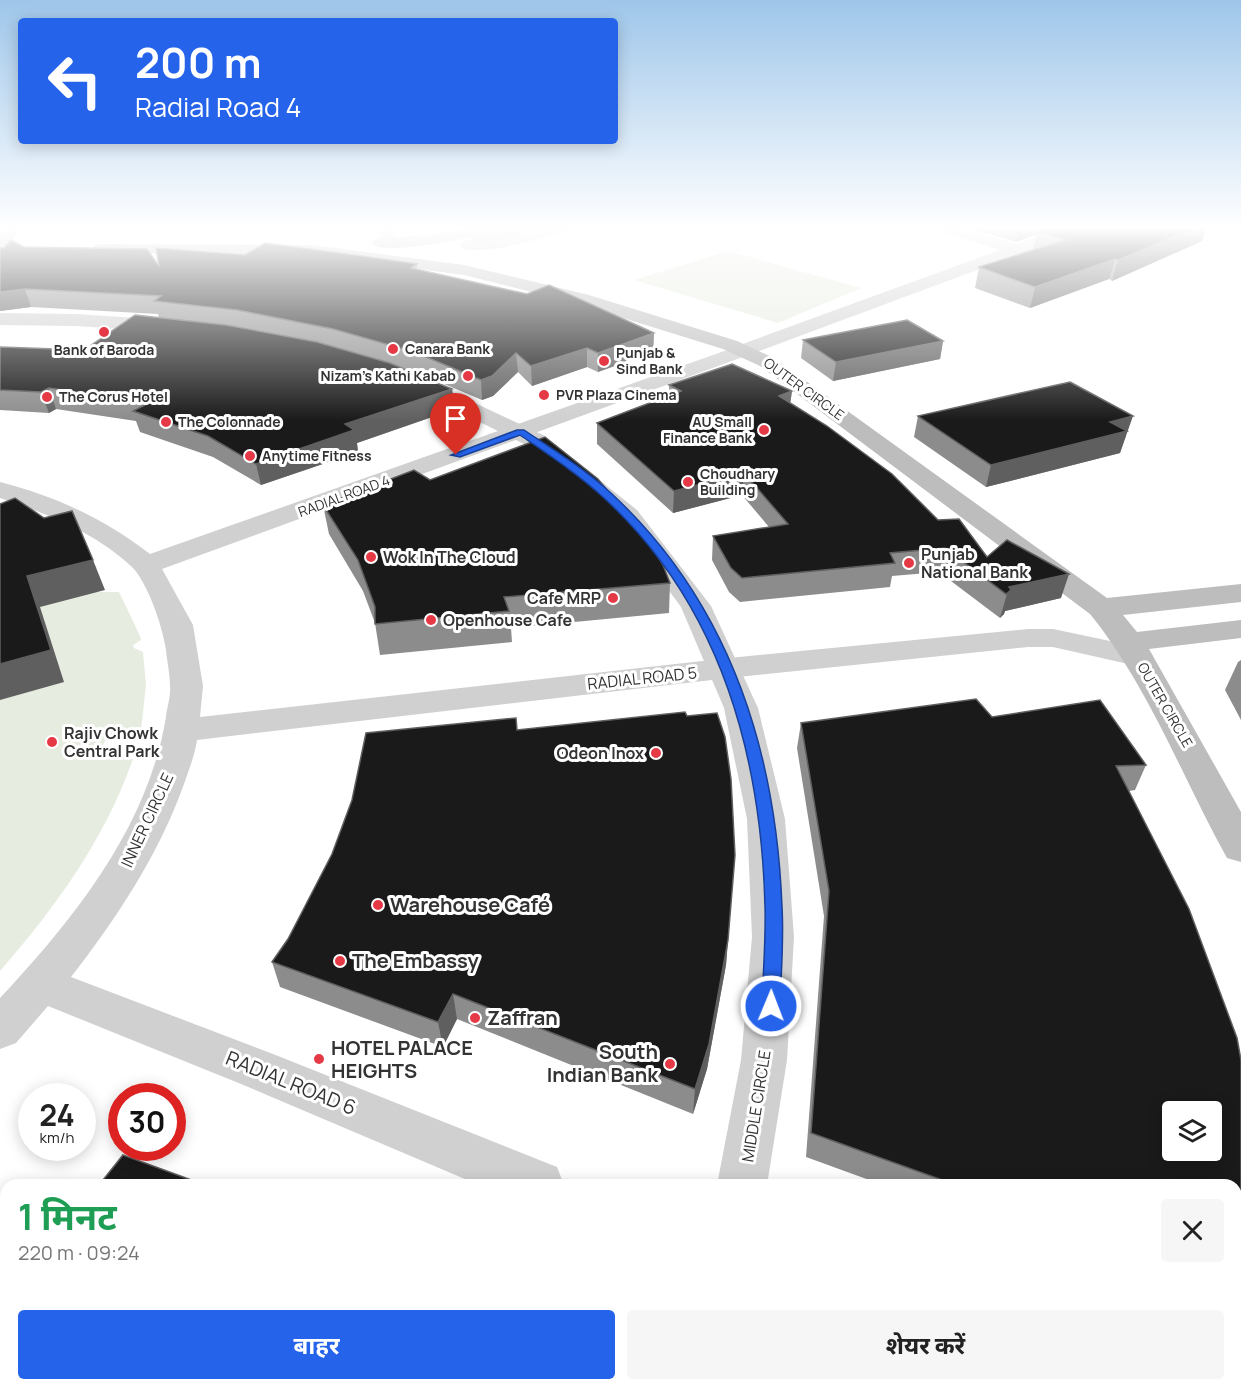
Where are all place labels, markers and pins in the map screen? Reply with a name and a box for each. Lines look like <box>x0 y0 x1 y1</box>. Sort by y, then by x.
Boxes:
marker: Bank of Baroda <box>97 325 111 339</box>
place label: Canara Bank <box>405 339 490 358</box>
place label: Bank of Baroda <box>54 340 154 359</box>
marker: Canara Bank <box>386 342 400 356</box>
place label: Punjab & Sind Bank <box>616 343 683 378</box>
marker: Punjab & Sind Bank <box>597 354 611 368</box>
place label: Nizam's Kathi Kabab <box>321 366 456 385</box>
marker: Nizam's Kathi Kabab <box>461 369 475 383</box>
place label: PVR Plaza Cinema <box>556 385 677 404</box>
place label: The Corus Hotel <box>59 387 168 406</box>
marker: PVR Plaza Cinema <box>537 388 551 402</box>
marker: The Corus Hotel <box>40 390 54 404</box>
pin <box>430 393 481 455</box>
place label: The Colonnade <box>178 412 281 431</box>
place label: AU Small Finance Bank <box>663 412 752 447</box>
marker: The Colonnade <box>159 415 173 429</box>
marker: AU Small Finance Bank <box>757 423 771 437</box>
place label: Anytime Fitness <box>262 446 372 465</box>
marker: Anytime Fitness <box>243 449 257 463</box>
place label: Choudhary Building <box>700 464 775 499</box>
marker: Choudhary Building <box>681 475 695 489</box>
place label: Punjab National Bank <box>921 543 1028 583</box>
place label: Wok In The Cloud <box>383 546 516 568</box>
marker: Wok In The Cloud <box>364 550 378 564</box>
marker: Punjab National Bank <box>902 556 916 570</box>
place label: Cafe MRP <box>527 587 601 609</box>
marker: Cafe MRP <box>606 591 620 605</box>
place label: Openhouse Cafe <box>443 609 572 631</box>
marker: Openhouse Cafe <box>424 613 438 627</box>
place label: Rajiv Chowk Central Park <box>64 722 160 762</box>
marker: Rajiv Chowk Central Park <box>45 735 59 749</box>
place label: Odeon Inox <box>557 742 644 764</box>
marker: Odeon Inox <box>649 746 663 760</box>
place label: Warehouse Café <box>390 891 550 918</box>
marker: Warehouse Café <box>371 898 385 912</box>
place label: The Embassy <box>352 947 479 974</box>
marker: The Embassy <box>333 954 347 968</box>
place label: Zaffran <box>487 1004 558 1031</box>
marker: Zaffran <box>468 1011 482 1025</box>
place label: HOTEL PALACE HEIGHTS <box>331 1034 473 1084</box>
place label: South Indian Bank <box>547 1038 659 1088</box>
marker: HOTEL PALACE HEIGHTS <box>312 1052 326 1066</box>
marker: South Indian Bank <box>663 1057 677 1071</box>

